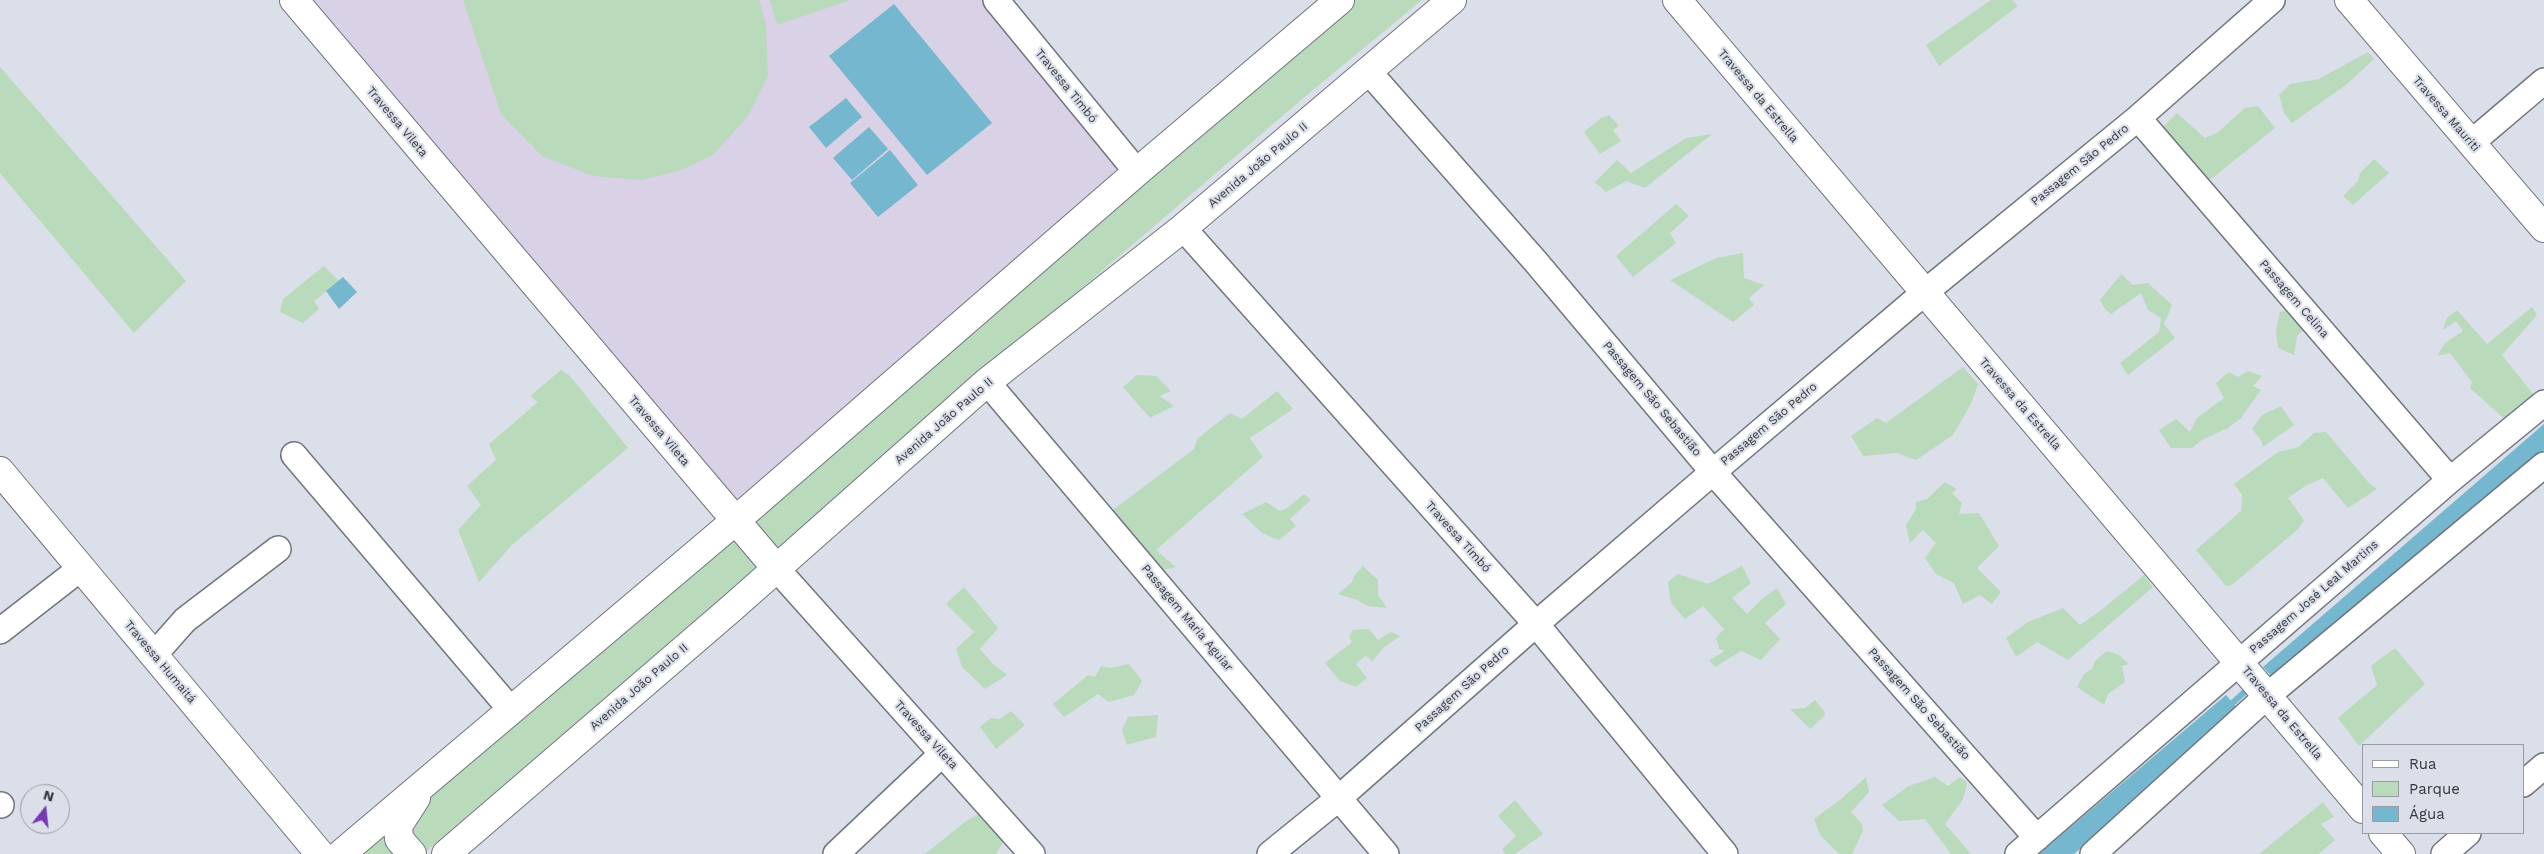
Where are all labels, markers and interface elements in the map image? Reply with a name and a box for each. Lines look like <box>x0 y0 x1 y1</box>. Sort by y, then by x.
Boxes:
street label: Travessa Timbó <box>1032 46 1100 126</box>
street label: Travessa da Estrella <box>1715 46 1801 146</box>
street label: Travessa Mauriti <box>2409 73 2483 155</box>
street label: Travessa Vileta <box>363 84 431 160</box>
street label: Avenida João Paulo II <box>1205 119 1311 211</box>
street label: Passagem São Pedro <box>2028 121 2132 209</box>
street label: Passagem Celina <box>2256 257 2332 341</box>
street label: Passagem São Sebastião <box>1600 339 1704 459</box>
street label: Travessa da Estrella <box>1976 355 2064 453</box>
street label: Avenida João Paulo II <box>892 374 996 468</box>
street label: Passagem São Pedro <box>1718 379 1820 469</box>
street label: Travessa Vileta <box>625 393 693 469</box>
street label: Travessa Timbó <box>1422 498 1494 576</box>
street label: Passagem José Leal Martins <box>2247 537 2381 657</box>
street label: Passagem Maria Aguiar <box>1138 562 1236 674</box>
street label: Travessa Humaitá <box>121 618 199 706</box>
street label: Avenida João Paulo II <box>587 640 691 734</box>
street label: Passagem São Pedro <box>1412 643 1512 735</box>
street label: Passagem São Sebastião <box>1865 645 1973 763</box>
street label: Travessa da Estrella <box>2239 663 2325 763</box>
street label: Travessa Vileta <box>891 698 961 772</box>
legend <box>2362 744 2524 834</box>
text: Rua <box>2409 755 2437 773</box>
text: Parque <box>2409 780 2460 798</box>
north arrow <box>20 784 70 834</box>
text: N <box>42 786 56 805</box>
text: Água <box>2409 805 2445 823</box>

